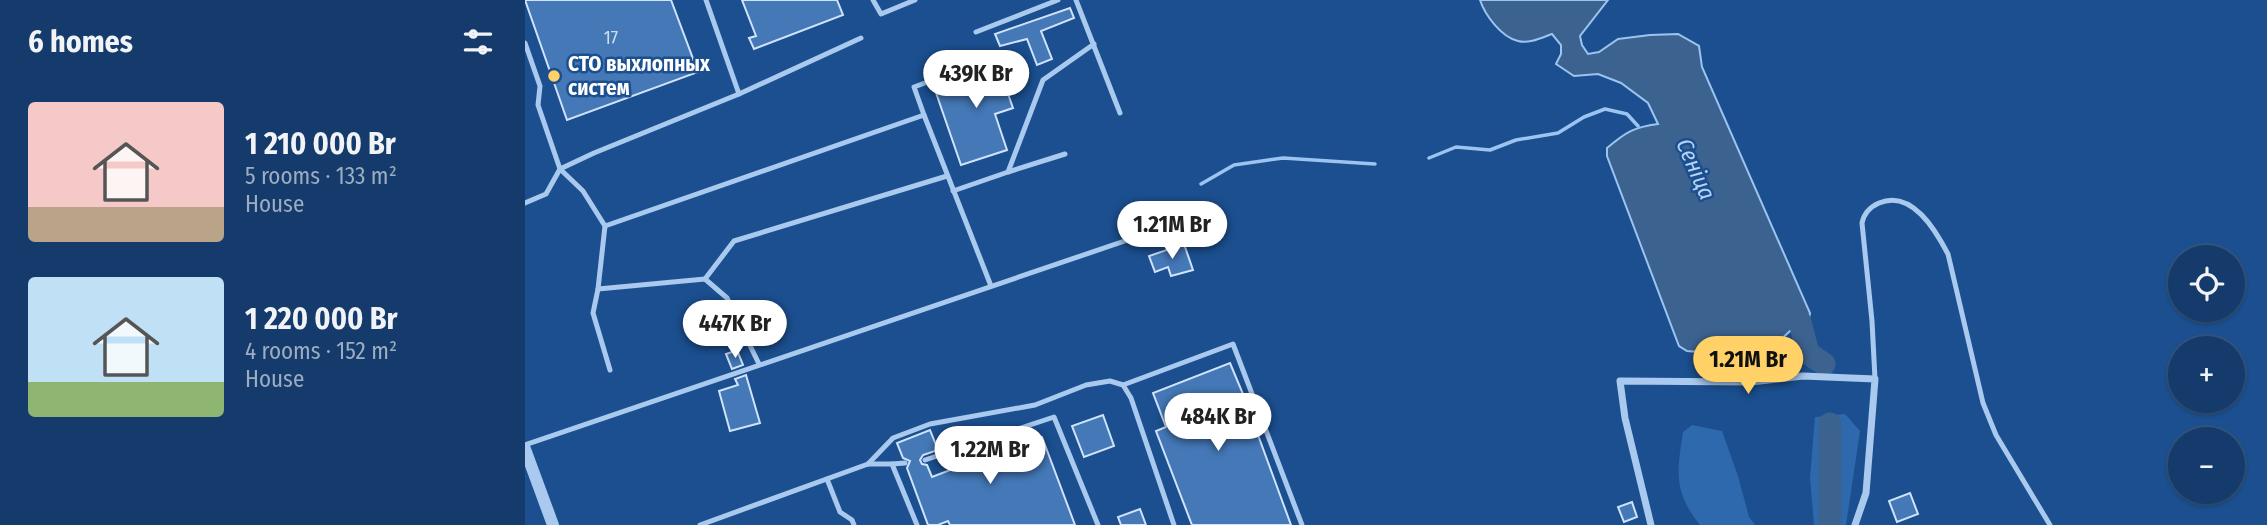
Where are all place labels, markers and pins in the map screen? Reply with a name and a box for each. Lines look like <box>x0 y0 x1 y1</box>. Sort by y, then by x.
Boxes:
pin: 439K Br <box>911 50 1041 110</box>
place label: СТО выхлопных систем <box>568 51 711 101</box>
marker: СТО выхлопных систем <box>546 68 562 84</box>
pin: 1.21M Br <box>1100 202 1244 261</box>
pin: 447K Br <box>670 300 800 360</box>
pin: 1.21M Br <box>1676 336 1820 396</box>
pin: 484K Br <box>1153 393 1283 453</box>
pin: 1.22M Br <box>918 426 1062 486</box>

